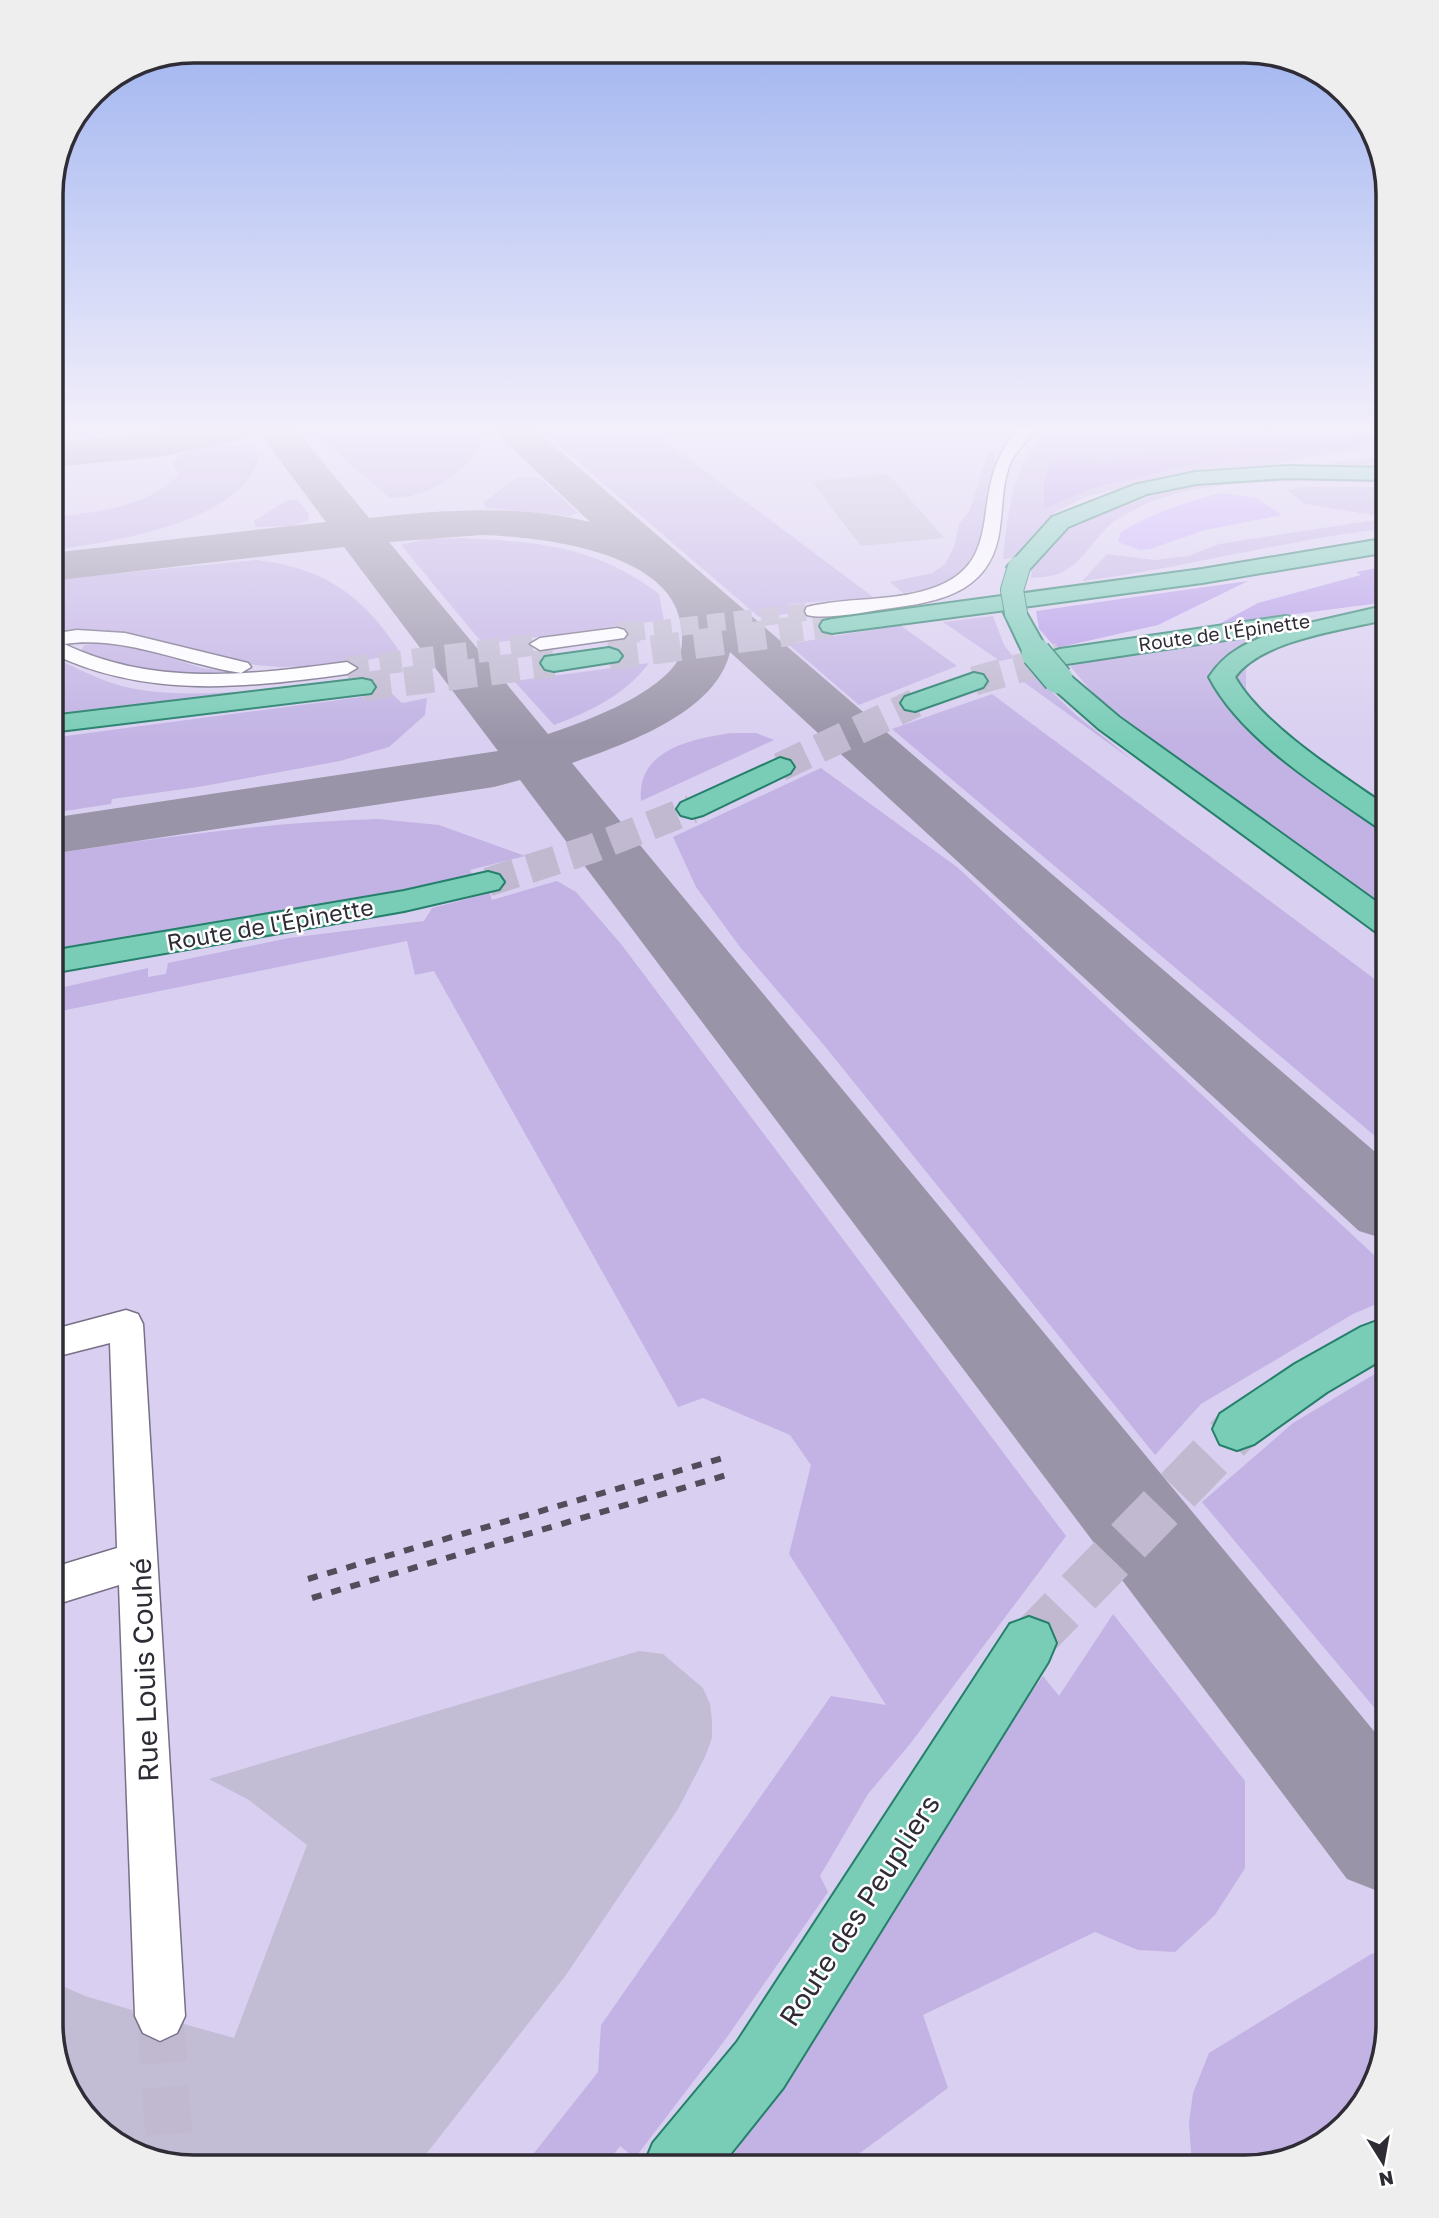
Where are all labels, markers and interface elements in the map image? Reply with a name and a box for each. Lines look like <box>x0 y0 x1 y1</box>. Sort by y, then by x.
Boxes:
street label: Route de l'Épinette <box>1137 609 1311 655</box>
street label: Route de l'Épinette <box>164 892 376 956</box>
street label: Rue Louis Couhé <box>124 1558 164 1782</box>
street label: Route des Peupliers <box>772 1788 946 2032</box>
north arrow <box>1348 2127 1418 2197</box>
text: N <box>1377 2167 1396 2192</box>

